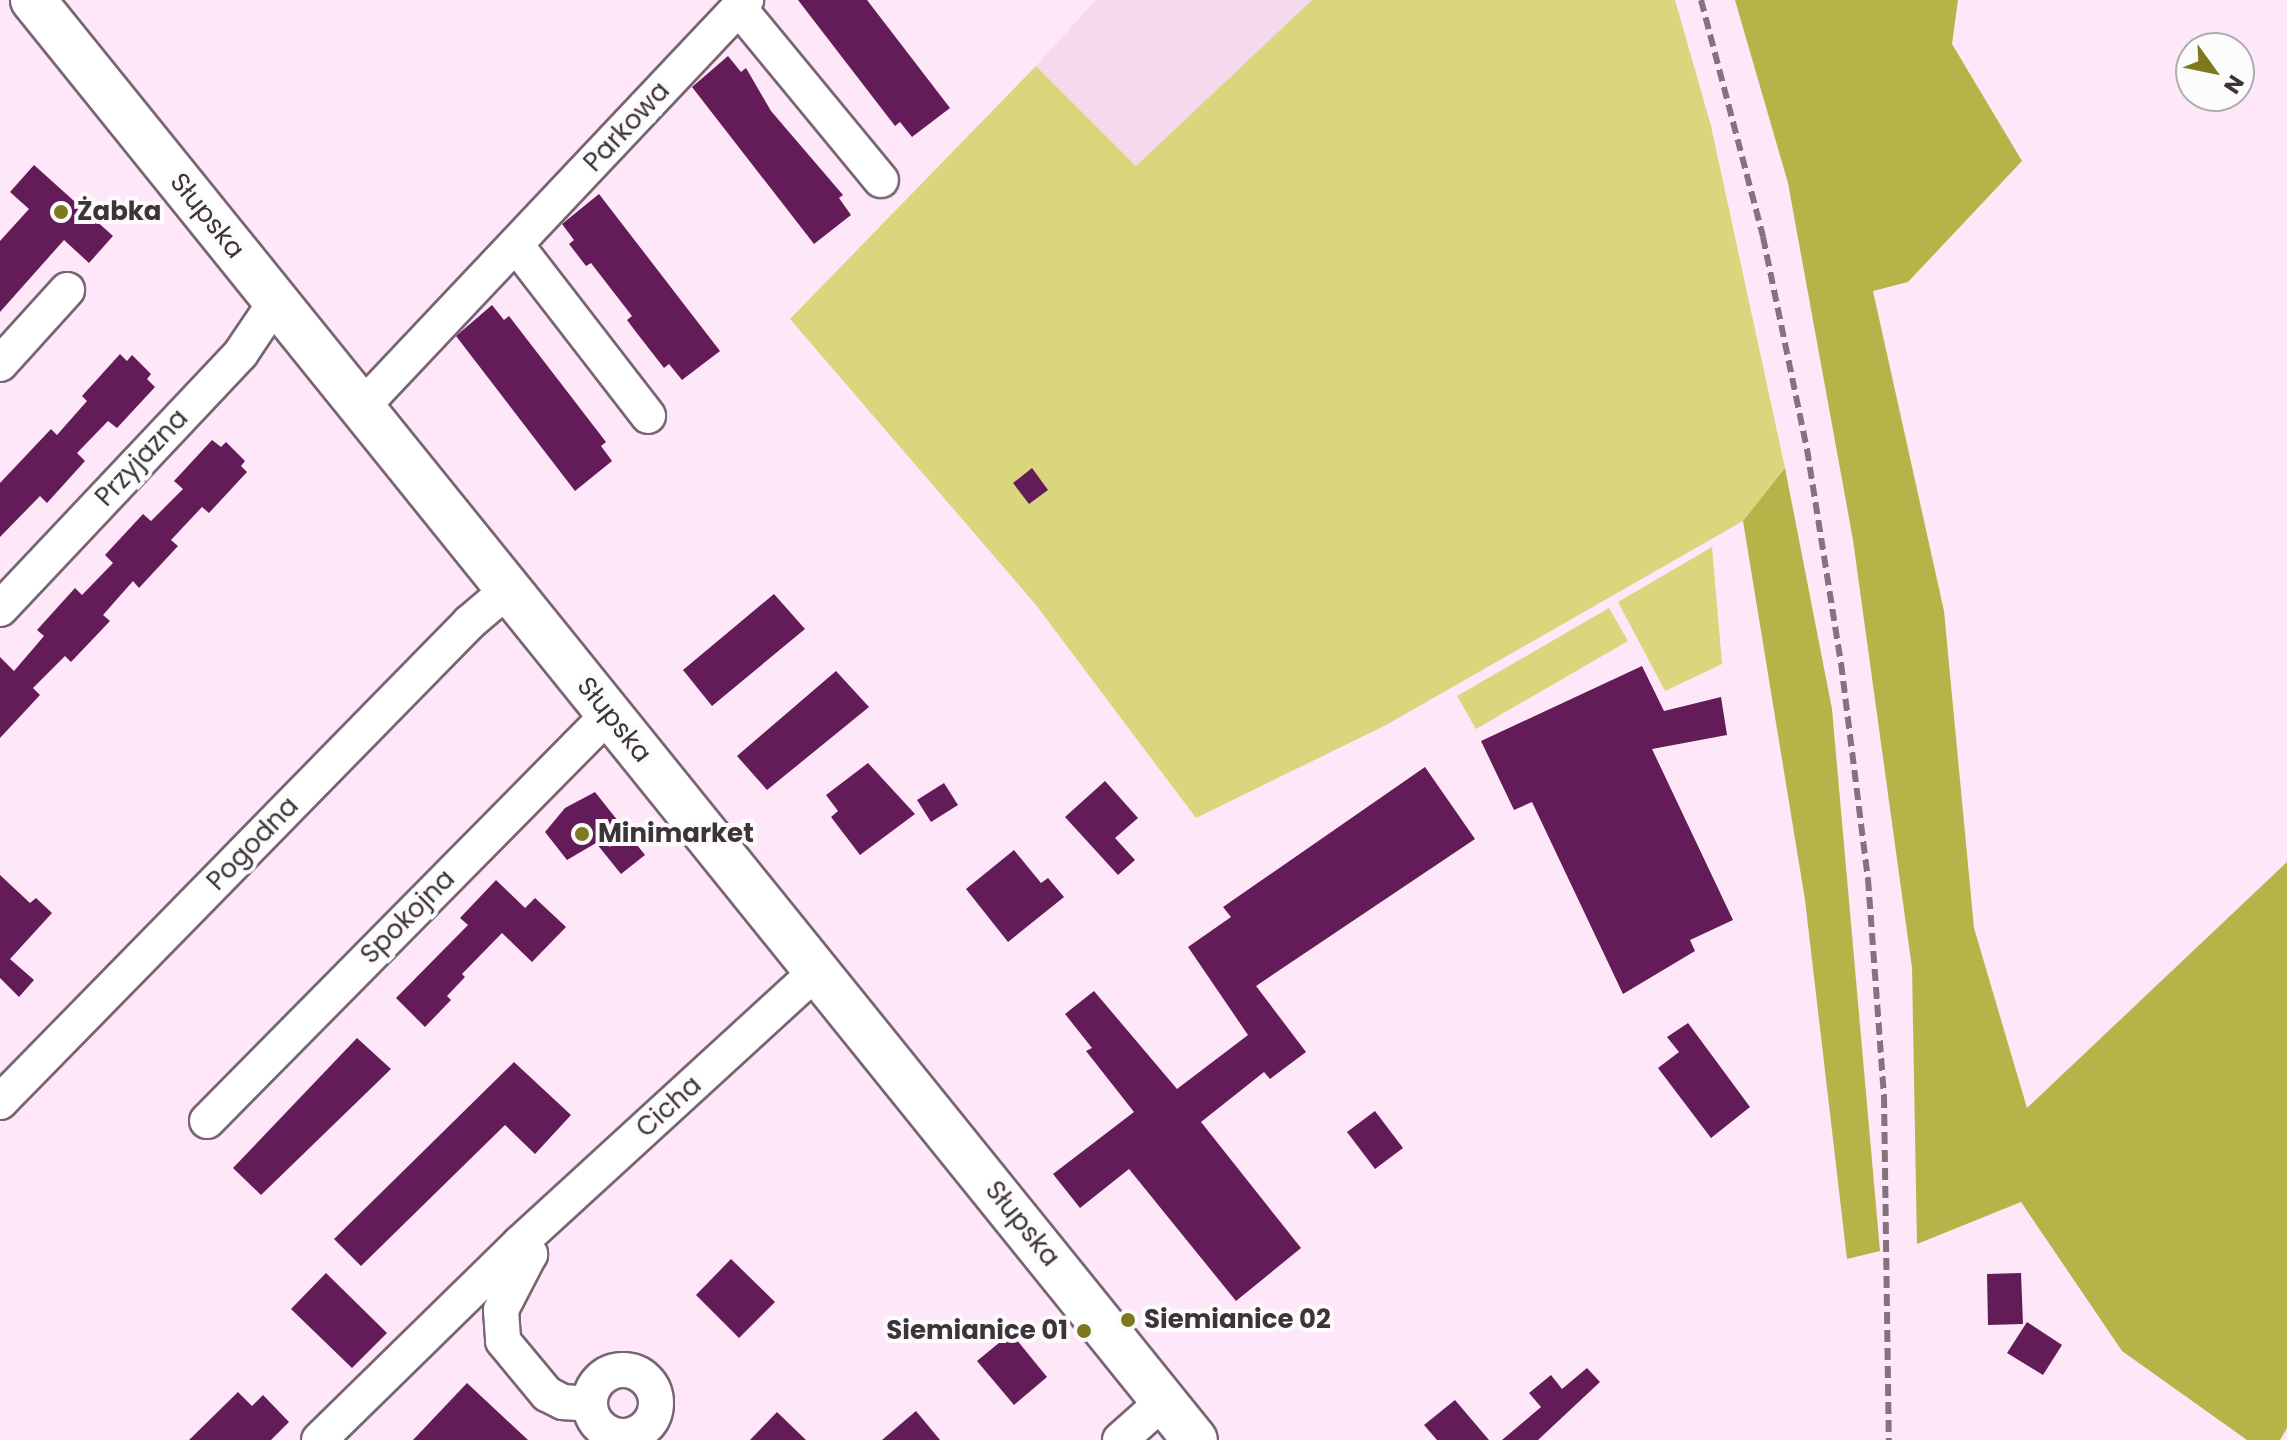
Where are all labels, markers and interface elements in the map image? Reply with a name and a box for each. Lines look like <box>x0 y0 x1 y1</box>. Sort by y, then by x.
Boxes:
north arrow <box>2175 32 2255 112</box>
text: N <box>2216 69 2251 100</box>
street label: Parkowa <box>578 76 676 178</box>
street label: Słupska <box>163 167 251 265</box>
place label: Żabka <box>77 196 162 228</box>
marker: Żabka <box>52 203 70 221</box>
street label: Przyjazna <box>89 403 195 513</box>
street label: Słupska <box>570 671 658 769</box>
street label: Pogodna <box>201 791 305 897</box>
place label: Minimarket <box>598 818 754 850</box>
marker: Minimarket <box>573 825 591 843</box>
street label: Spokojna <box>354 863 462 971</box>
street label: Cicha <box>630 1070 708 1144</box>
street label: Słupska <box>978 1175 1066 1273</box>
place label: Siemianice 02 <box>1144 1304 1331 1336</box>
marker: Siemianice 02 <box>1119 1311 1137 1329</box>
place label: Siemianice 01 <box>886 1315 1068 1347</box>
marker: Siemianice 01 <box>1075 1322 1093 1340</box>

